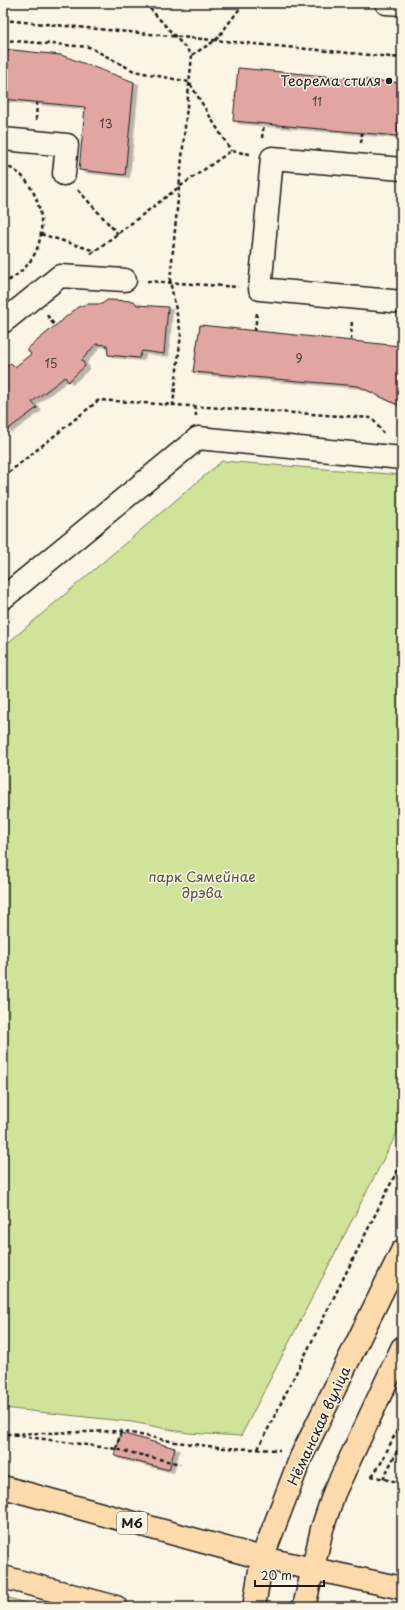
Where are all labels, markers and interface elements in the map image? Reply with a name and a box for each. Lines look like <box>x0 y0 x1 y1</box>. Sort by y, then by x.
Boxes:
place label: Теорема стиля <box>280 70 381 91</box>
marker: Теорема стиля <box>384 76 394 86</box>
house number: 11 <box>312 92 322 110</box>
house number: 13 <box>99 114 113 132</box>
house number: 9 <box>295 349 303 367</box>
house number: 15 <box>44 354 58 372</box>
park label: парк Сямейнае дрэва <box>148 866 256 903</box>
street label: Нёманская вуліца <box>282 1362 356 1489</box>
road number: М6 <box>117 1512 147 1534</box>
scale bar <box>255 1562 324 1588</box>
text: 20 m <box>261 1566 292 1584</box>

